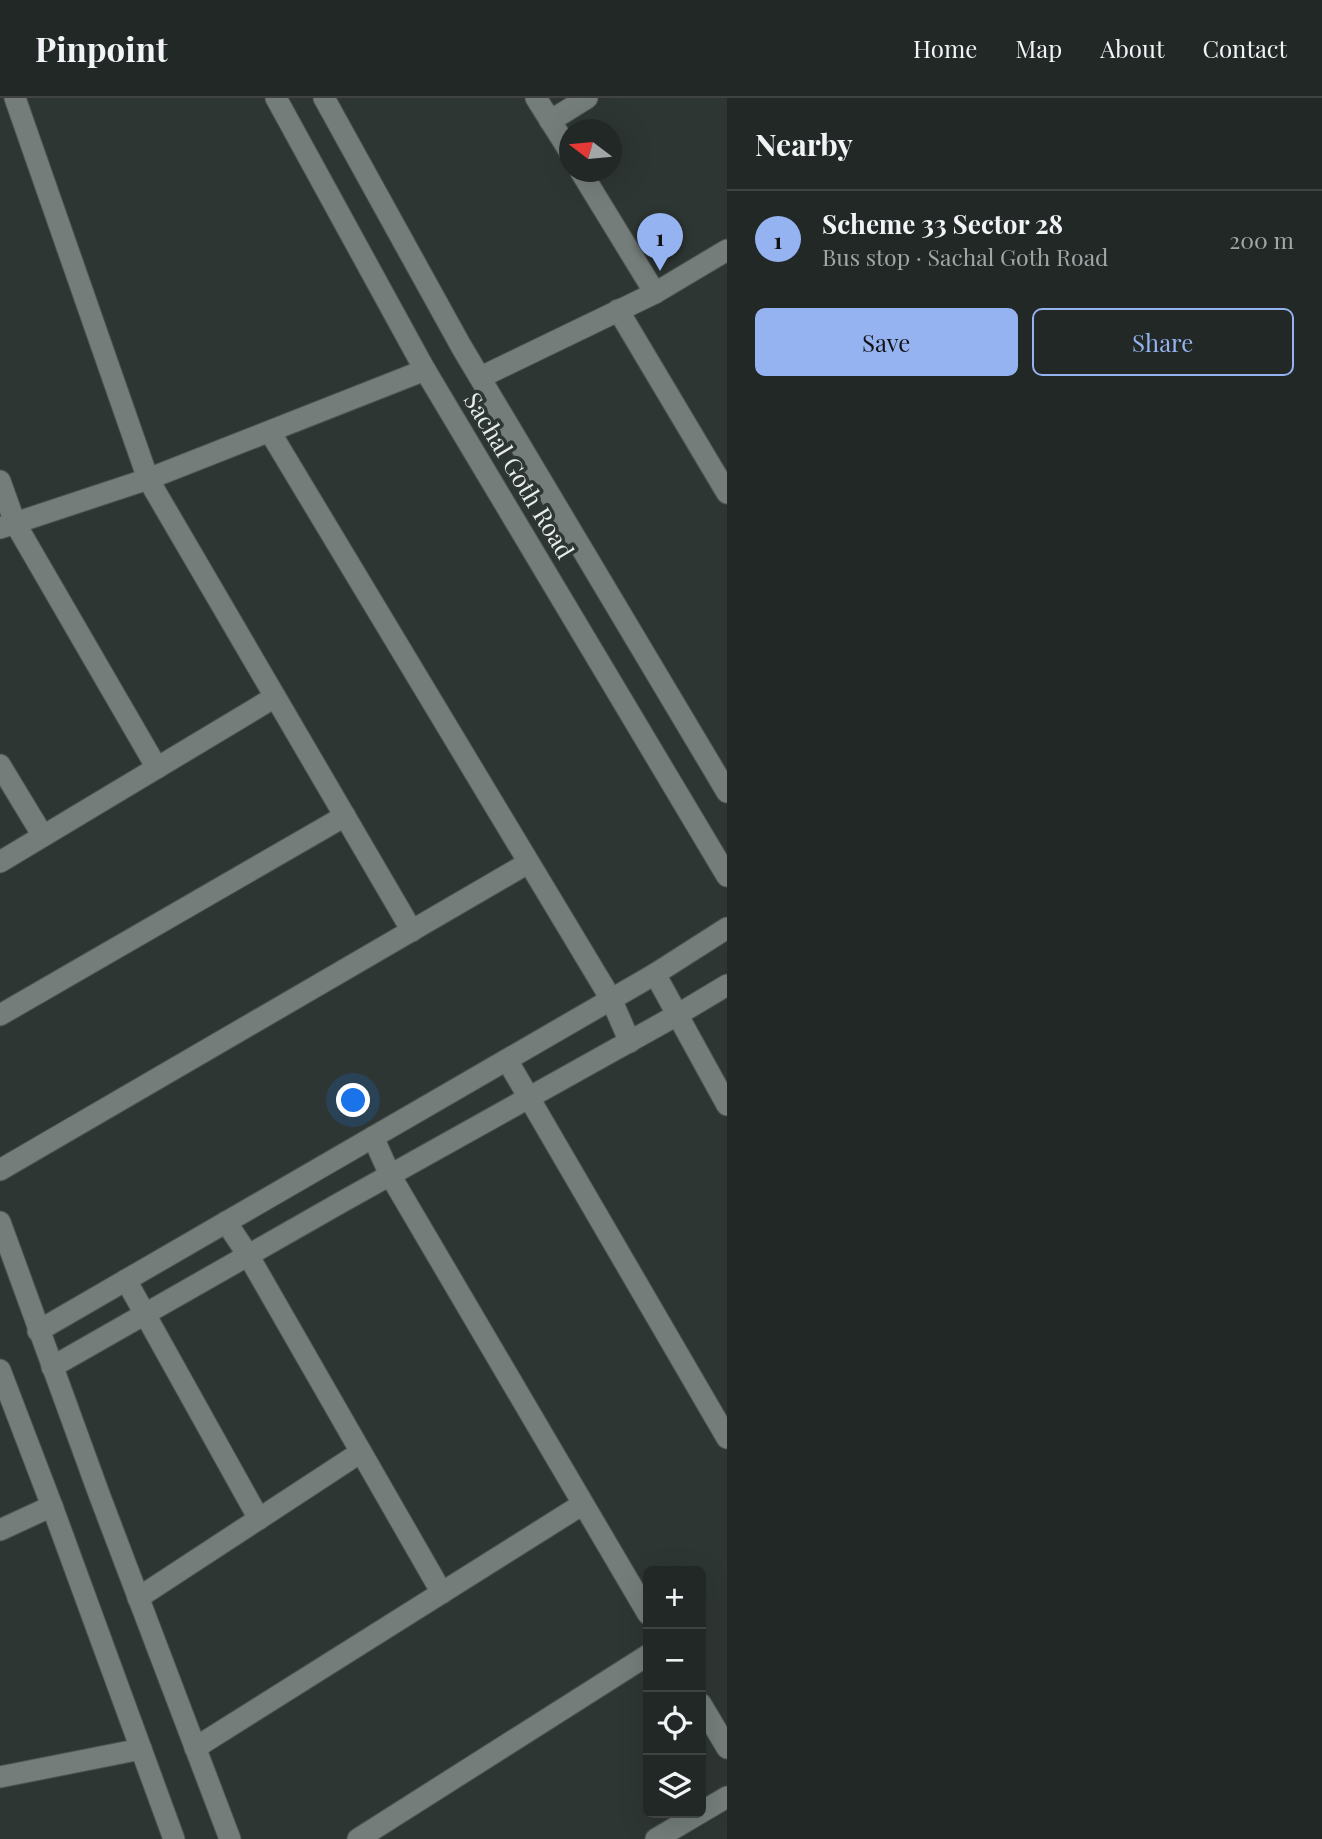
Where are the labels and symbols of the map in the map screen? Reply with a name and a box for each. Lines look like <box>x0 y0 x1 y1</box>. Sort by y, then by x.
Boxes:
north arrow <box>559 119 622 182</box>
pin: 1 <box>637 213 683 271</box>
street label: Sachal Goth Road <box>458 386 582 564</box>
your location <box>336 1083 370 1117</box>

